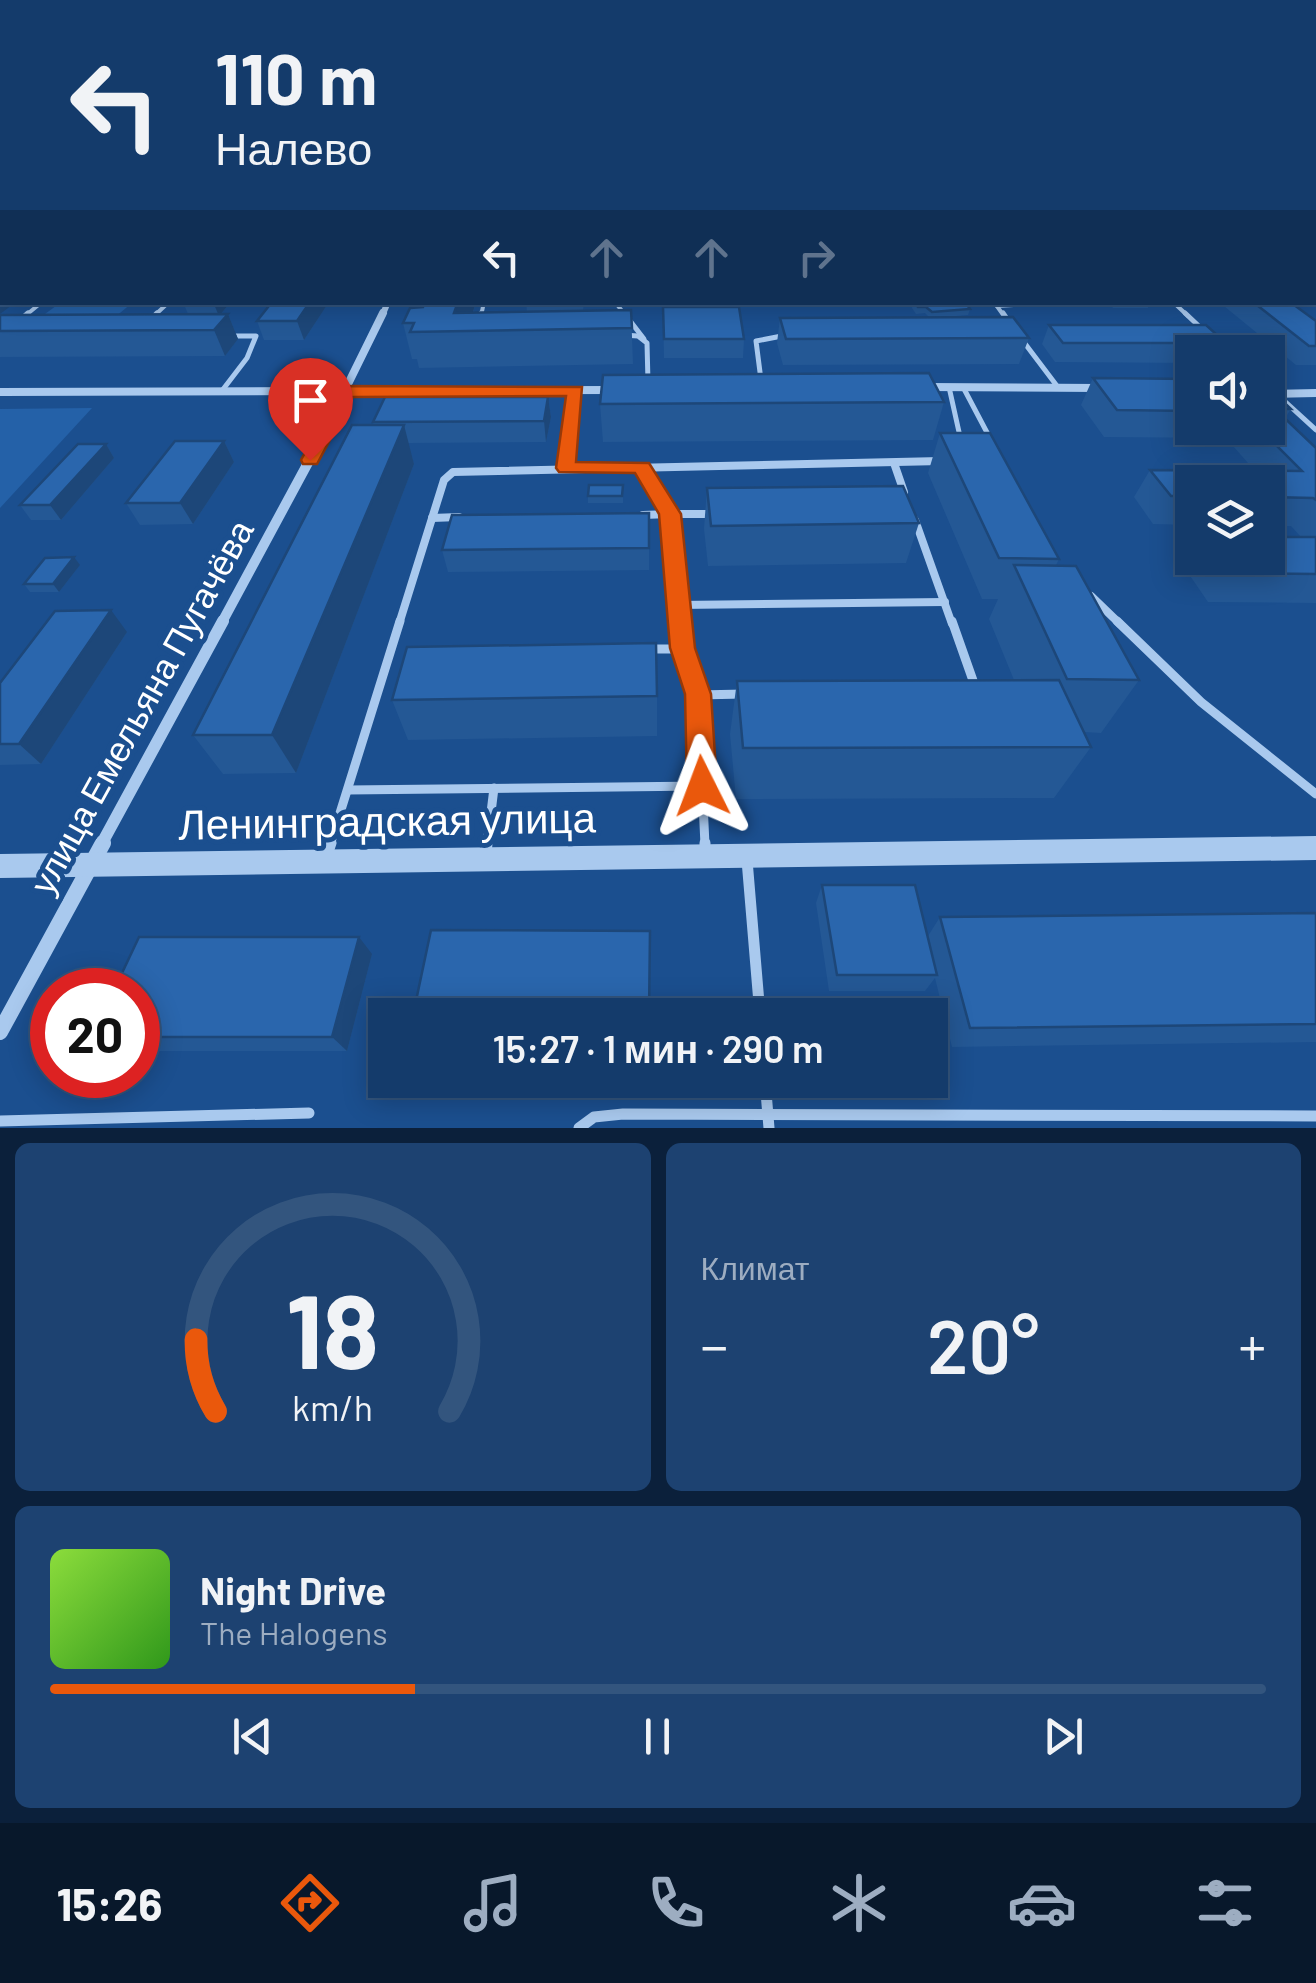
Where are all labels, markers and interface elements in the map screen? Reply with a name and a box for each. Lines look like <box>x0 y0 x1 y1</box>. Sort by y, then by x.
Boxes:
text: 110 m <box>215 35 377 119</box>
icon: left <box>50 40 180 170</box>
text: Налево <box>215 120 372 174</box>
icon: left <box>474 230 529 285</box>
icon: ahead <box>579 230 634 285</box>
icon: ahead <box>684 230 739 285</box>
icon: right <box>789 230 844 285</box>
map controls <box>1175 335 1285 575</box>
button: sound <box>1175 335 1285 445</box>
pin <box>268 358 353 461</box>
icon: arrive <box>283 373 338 428</box>
button: layers <box>1175 465 1285 575</box>
street label: улица Емельяна Пугачёва <box>20 511 261 900</box>
position arrow <box>650 734 754 838</box>
street label: Ленинградская улица <box>178 790 597 849</box>
speed limit sign: 20 <box>30 968 160 1098</box>
text: 15:27 · 1 мин · 290 m <box>492 1025 824 1071</box>
text: Климат <box>701 1248 809 1286</box>
text: 18 <box>286 1265 379 1390</box>
text: 20° <box>927 1299 1039 1389</box>
text: − <box>701 1311 728 1377</box>
text: + <box>1238 1311 1266 1377</box>
text: km/h <box>292 1385 373 1428</box>
text: Night Drive <box>200 1567 386 1613</box>
text: The Halogens <box>200 1613 388 1651</box>
icon: previous <box>225 1709 280 1764</box>
icon: pause <box>630 1709 685 1764</box>
icon: next <box>1036 1709 1091 1764</box>
icon: directions <box>275 1868 345 1938</box>
icon: music <box>458 1868 528 1938</box>
icon: phone <box>641 1868 711 1938</box>
icon: climate <box>824 1868 894 1938</box>
icon: car <box>1007 1868 1077 1938</box>
icon: filters <box>1190 1868 1260 1938</box>
text: 15:26 <box>56 1876 162 1930</box>

